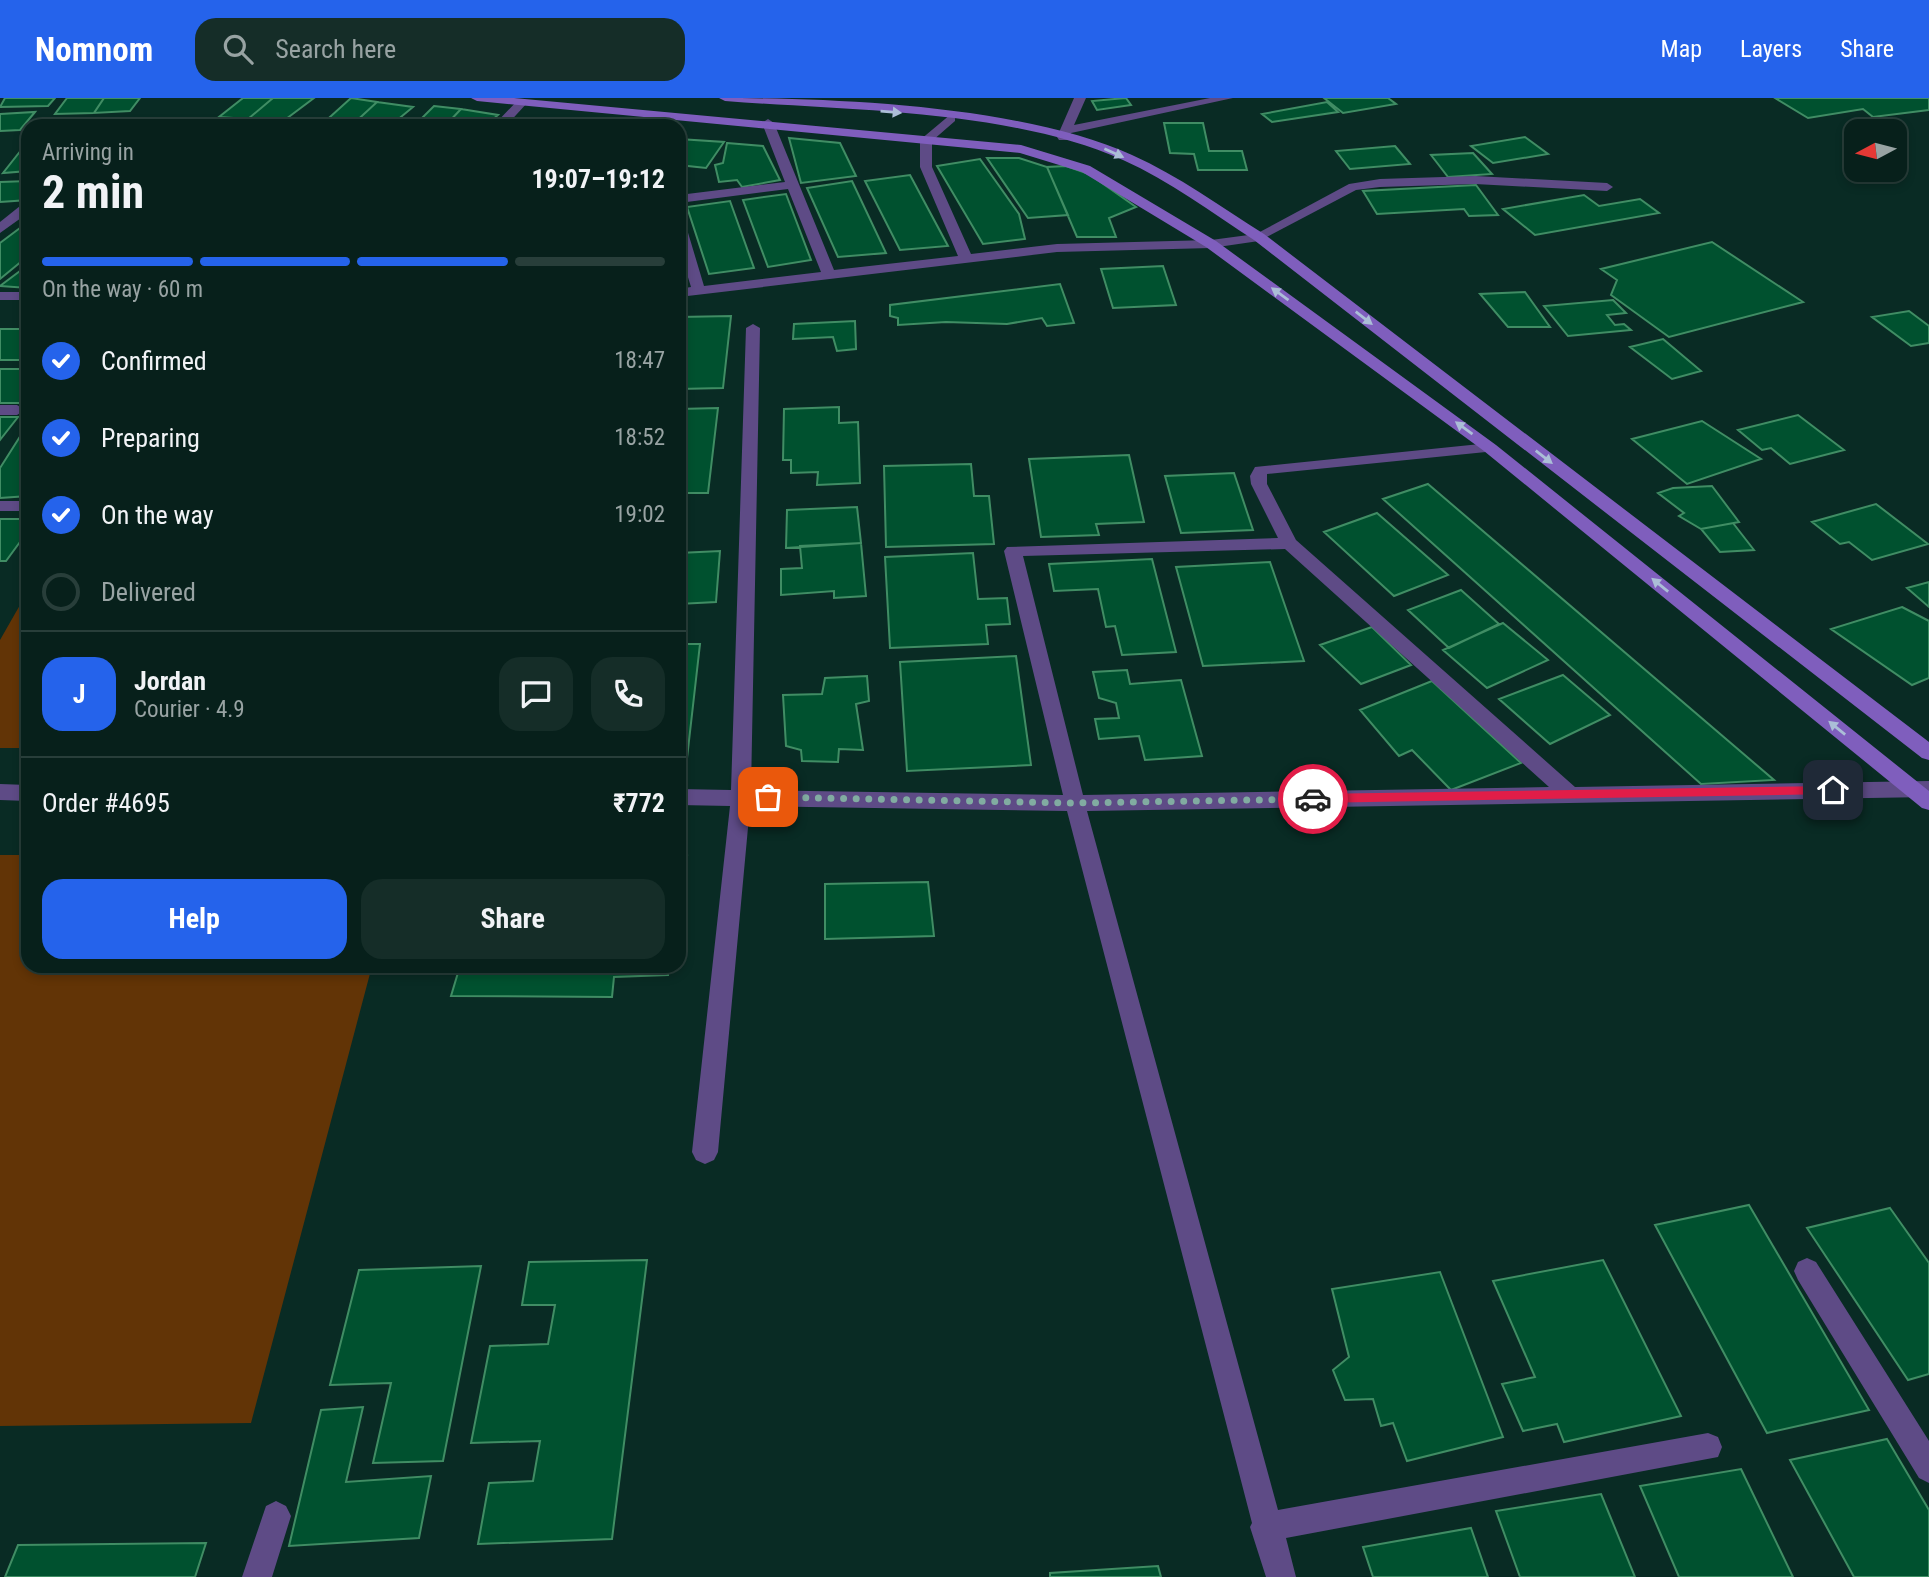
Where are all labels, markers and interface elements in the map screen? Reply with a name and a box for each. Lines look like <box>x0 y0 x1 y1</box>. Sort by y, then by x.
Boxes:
search box <box>195 18 685 81</box>
text: Nomnom <box>35 30 153 69</box>
icon: search <box>219 30 257 68</box>
text: Search here <box>275 34 396 64</box>
text: Map <box>1661 35 1702 63</box>
text: Layers <box>1740 35 1802 63</box>
text: Share <box>1840 35 1894 63</box>
one-way arrow <box>880 107 902 118</box>
north arrow <box>1844 119 1908 182</box>
map controls <box>1844 119 1907 182</box>
text: Arriving in <box>42 139 134 166</box>
one-way arrow <box>1103 148 1124 159</box>
text: 19:07–19:12 <box>531 164 665 194</box>
text: 2 min <box>42 165 144 219</box>
text: On the way · 60 m <box>42 276 203 303</box>
one-way arrow <box>1271 288 1289 302</box>
one-way arrow <box>1355 311 1373 325</box>
icon: check <box>42 342 80 380</box>
text: Confirmed <box>101 346 207 376</box>
text: 18:47 <box>614 347 665 374</box>
icon: check <box>42 419 80 457</box>
one-way arrow <box>1455 421 1473 435</box>
text: Preparing <box>101 423 200 453</box>
text: 18:52 <box>614 424 665 451</box>
one-way arrow <box>1535 450 1553 465</box>
icon: check <box>42 496 80 534</box>
text: On the way <box>101 500 214 530</box>
text: 19:02 <box>614 501 665 528</box>
text: Delivered <box>101 577 196 607</box>
one-way arrow <box>1652 578 1670 593</box>
button: chat <box>499 657 573 731</box>
button: phone <box>591 657 665 731</box>
text: Jordan <box>134 666 206 696</box>
text: J <box>73 679 85 709</box>
text: Courier · 4.9 <box>134 696 245 723</box>
one-way arrow <box>1829 721 1847 736</box>
pin <box>1803 760 1863 820</box>
courier <box>1278 764 1348 834</box>
pin <box>738 767 798 827</box>
icon: home <box>1814 771 1852 809</box>
icon: bag <box>749 778 787 816</box>
icon: car <box>1294 780 1332 818</box>
text: Order #4695 <box>42 788 170 818</box>
text: ₹772 <box>613 788 665 818</box>
button: Help <box>42 879 347 959</box>
button: Share <box>361 879 665 959</box>

